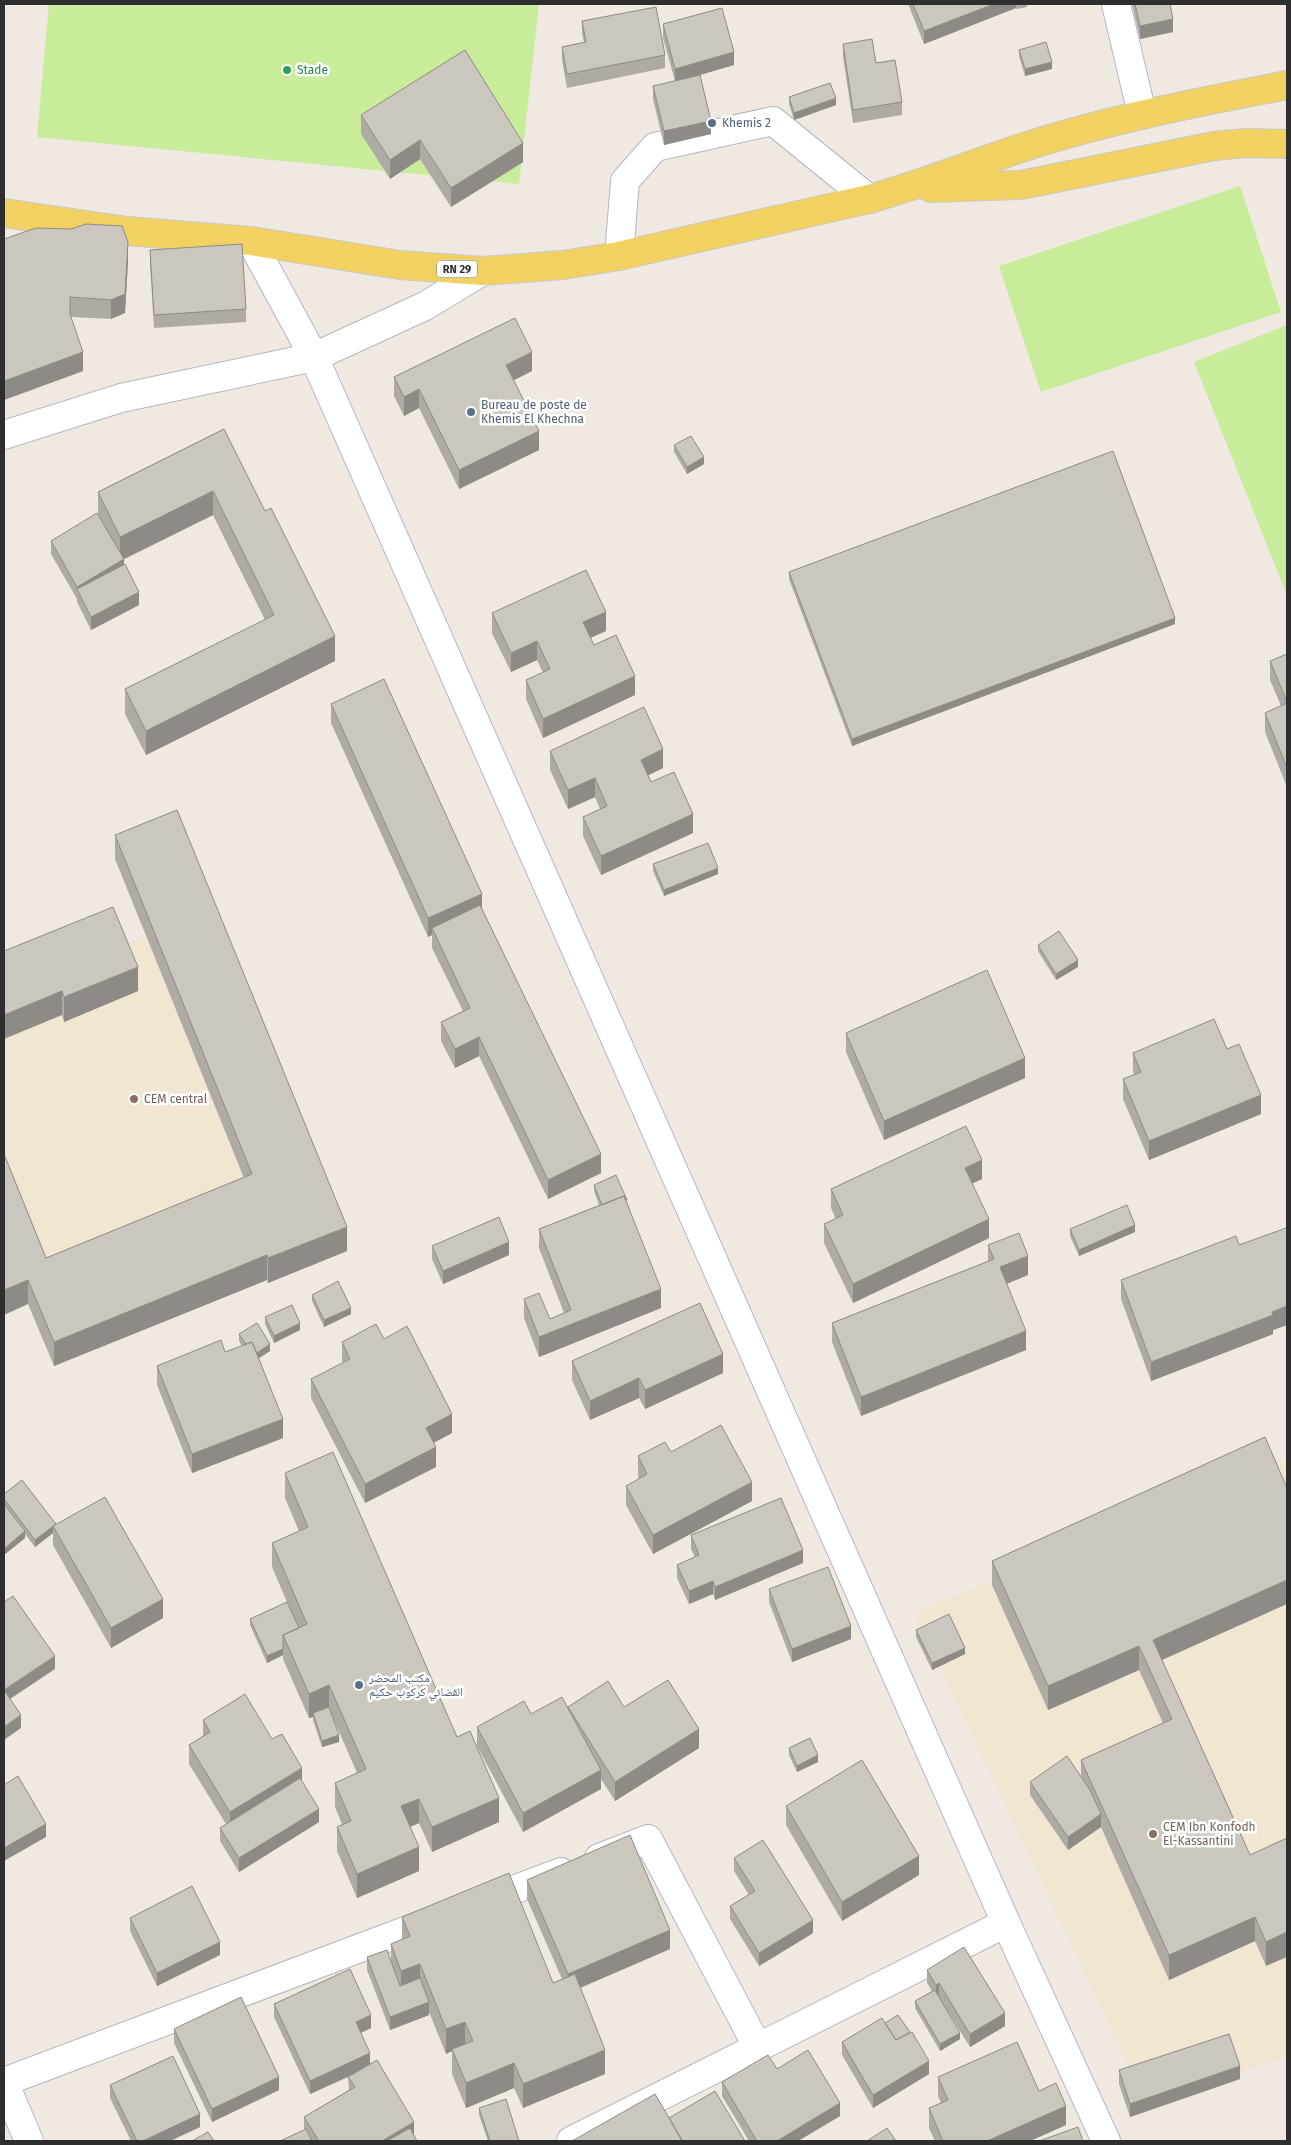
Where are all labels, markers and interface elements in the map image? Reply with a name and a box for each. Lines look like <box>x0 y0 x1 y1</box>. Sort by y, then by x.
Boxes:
place label: Stade <box>297 63 328 77</box>
marker: Stade <box>281 64 293 76</box>
place label: Khemis 2 <box>722 116 771 130</box>
marker: Khemis 2 <box>706 117 718 129</box>
road number: RN 29 <box>437 260 477 278</box>
place label: Bureau de poste de Khemis El Khechna <box>481 398 587 426</box>
marker: Bureau de poste de Khemis El Khechna <box>465 406 477 418</box>
place label: CEM central <box>144 1092 208 1106</box>
marker: CEM central <box>128 1093 140 1105</box>
place label: مكتب المحضر القضائي كركوب حكيم <box>368 1671 463 1702</box>
marker: مكتب المحضر القضائي كركوب حكيم <box>353 1679 365 1691</box>
place label: CEM Ibn Konfodh El-Kassantini <box>1163 1820 1256 1848</box>
marker: CEM Ibn Konfodh El-Kassantini <box>1147 1828 1159 1840</box>

